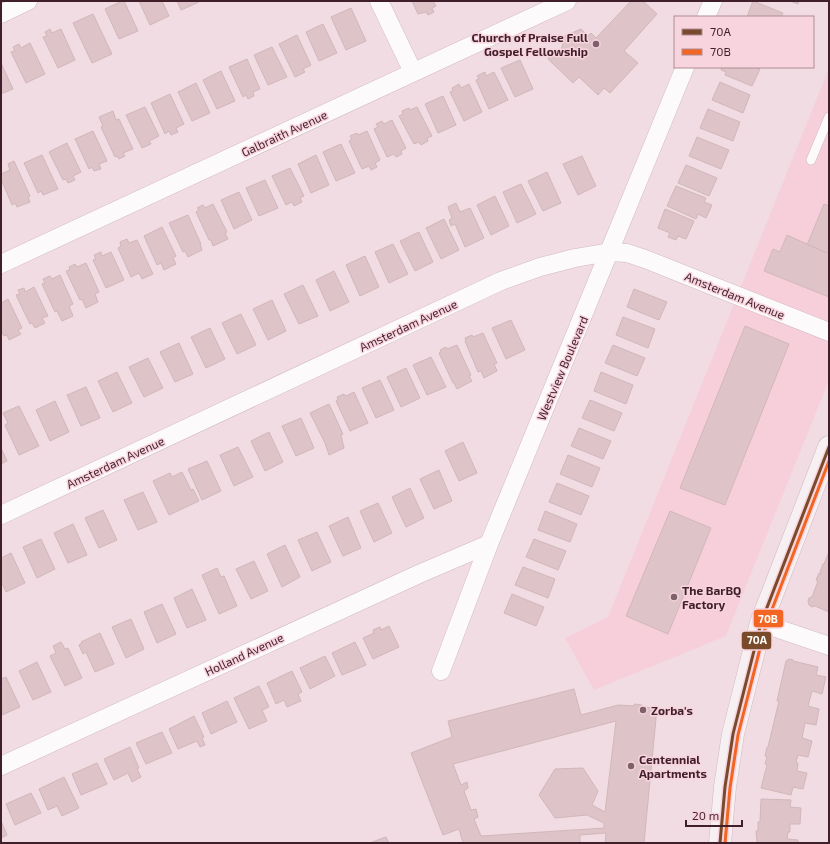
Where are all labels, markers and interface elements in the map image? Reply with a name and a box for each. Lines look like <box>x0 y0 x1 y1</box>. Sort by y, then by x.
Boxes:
legend <box>674 16 814 68</box>
text: 70A <box>710 24 731 38</box>
place label: Church of Praise Full Gospel Fellowship <box>472 30 588 58</box>
marker: Church of Praise Full Gospel Fellowship <box>591 39 601 49</box>
text: 70B <box>710 44 731 58</box>
street label: Galbraith Avenue <box>239 107 329 159</box>
street label: Amsterdam Avenue <box>683 269 787 321</box>
street label: Amsterdam Avenue <box>357 296 459 354</box>
street label: Westview Boulevard <box>534 314 590 422</box>
street label: Amsterdam Avenue <box>64 433 166 491</box>
place label: The BarBQ Factory <box>682 583 741 612</box>
marker: The BarBQ Factory <box>669 592 679 602</box>
line badge: 70B <box>753 609 784 628</box>
text: 70B <box>758 612 778 625</box>
street label: Holland Avenue <box>203 630 285 678</box>
line badge: 70A <box>741 631 772 650</box>
text: 70A <box>747 633 768 646</box>
place label: Zorba's <box>651 703 693 717</box>
marker: Zorba's <box>638 705 648 715</box>
place label: Centennial Apartments <box>639 752 707 780</box>
marker: Centennial Apartments <box>626 761 636 771</box>
scale bar <box>686 802 742 828</box>
text: 20 m <box>692 808 719 822</box>

